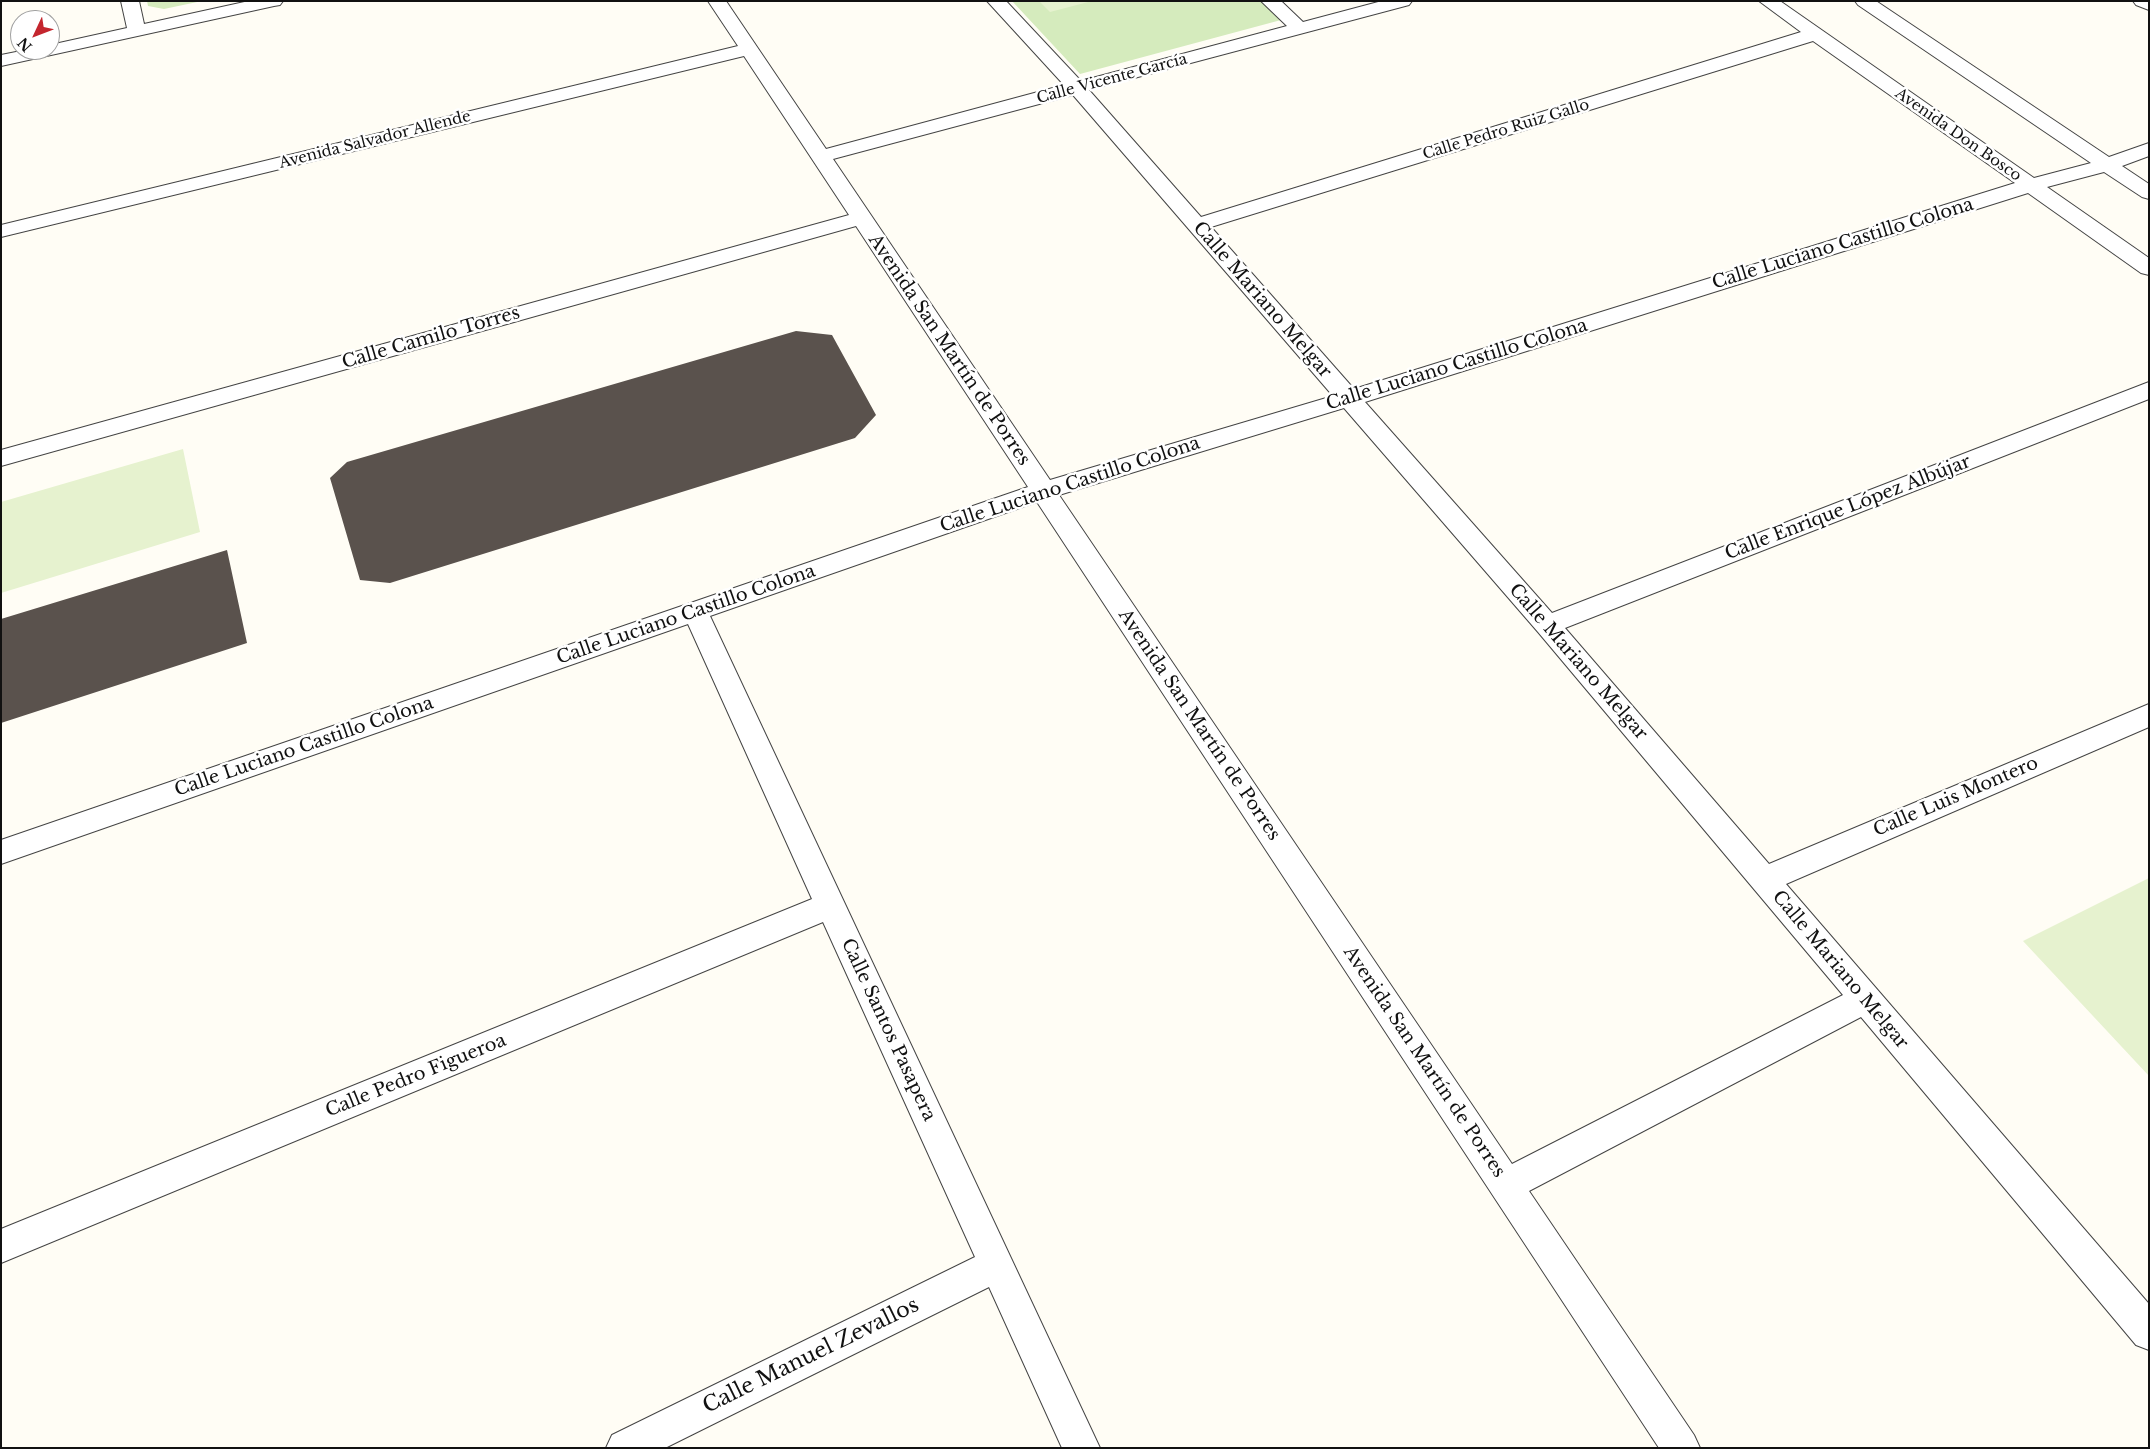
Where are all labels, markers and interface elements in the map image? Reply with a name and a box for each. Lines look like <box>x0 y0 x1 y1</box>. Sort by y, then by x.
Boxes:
north arrow <box>10 10 60 60</box>
text: N <box>14 34 36 56</box>
street label: Calle Vicente García <box>1035 50 1189 108</box>
street label: Avenida Don Bosco <box>1891 85 2025 185</box>
street label: Calle Pedro Ruiz Gallo <box>1421 96 1591 164</box>
street label: Avenida Salvador Allende <box>277 107 473 173</box>
street label: Calle Luciano Castillo Colona <box>1710 194 1976 294</box>
street label: Calle Mariano Melgar <box>1188 217 1336 383</box>
street label: Avenida San Martín de Porres <box>863 230 1035 470</box>
street label: Calle Camilo Torres <box>340 302 522 374</box>
street label: Calle Luciano Castillo Colona <box>1324 315 1590 415</box>
street label: Calle Luciano Castillo Colona <box>937 433 1203 537</box>
street label: Calle Enrique López Albújar <box>1722 451 1974 565</box>
street label: Calle Luciano Castillo Colona <box>554 560 818 670</box>
street label: Calle Mariano Melgar <box>1504 579 1652 745</box>
street label: Avenida San Martín de Porres <box>1113 605 1285 845</box>
street label: Calle Luciano Castillo Colona <box>172 692 436 802</box>
street label: Calle Luis Montero <box>1870 753 2042 841</box>
street label: Calle Mariano Melgar <box>1767 886 1913 1054</box>
street label: Calle Santos Pasapera <box>836 935 940 1125</box>
street label: Avenida San Martín de Porres <box>1338 942 1510 1182</box>
street label: Calle Pedro Figueroa <box>323 1030 509 1122</box>
street label: Calle Manuel Zevallos <box>699 1293 923 1419</box>

